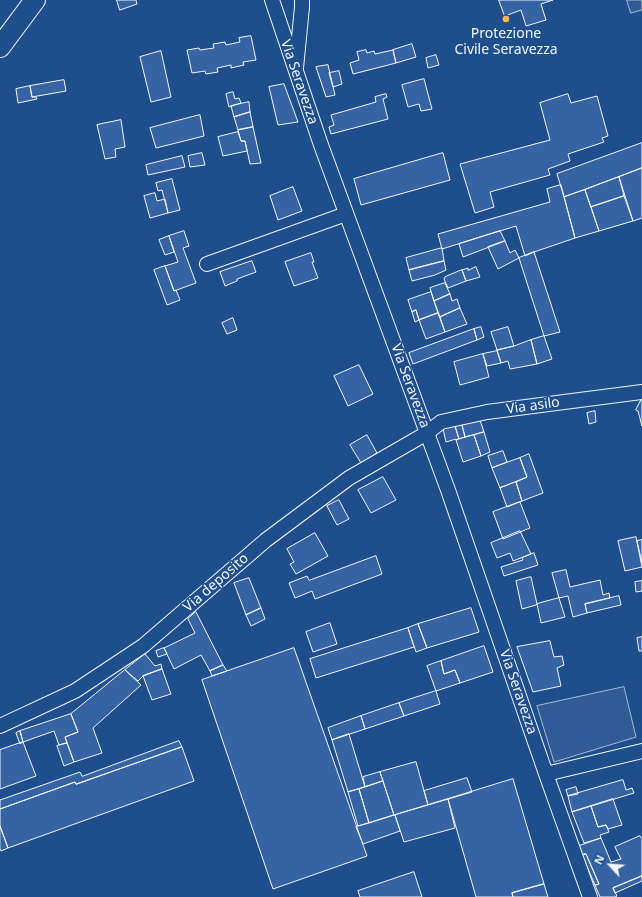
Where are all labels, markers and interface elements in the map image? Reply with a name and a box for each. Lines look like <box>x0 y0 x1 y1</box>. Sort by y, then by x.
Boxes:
marker: Protezione Civile Seravezza <box>501 14 511 24</box>
place label: Protezione Civile Seravezza <box>454 26 558 58</box>
street label: Via Seravezza <box>277 38 321 126</box>
street label: Via Seravezza <box>387 342 433 430</box>
street label: Via asilo <box>505 394 561 418</box>
street label: Via deposito <box>180 550 252 616</box>
street label: Via Seravezza <box>496 648 540 736</box>
north arrow <box>590 845 630 885</box>
text: N <box>590 852 607 867</box>

